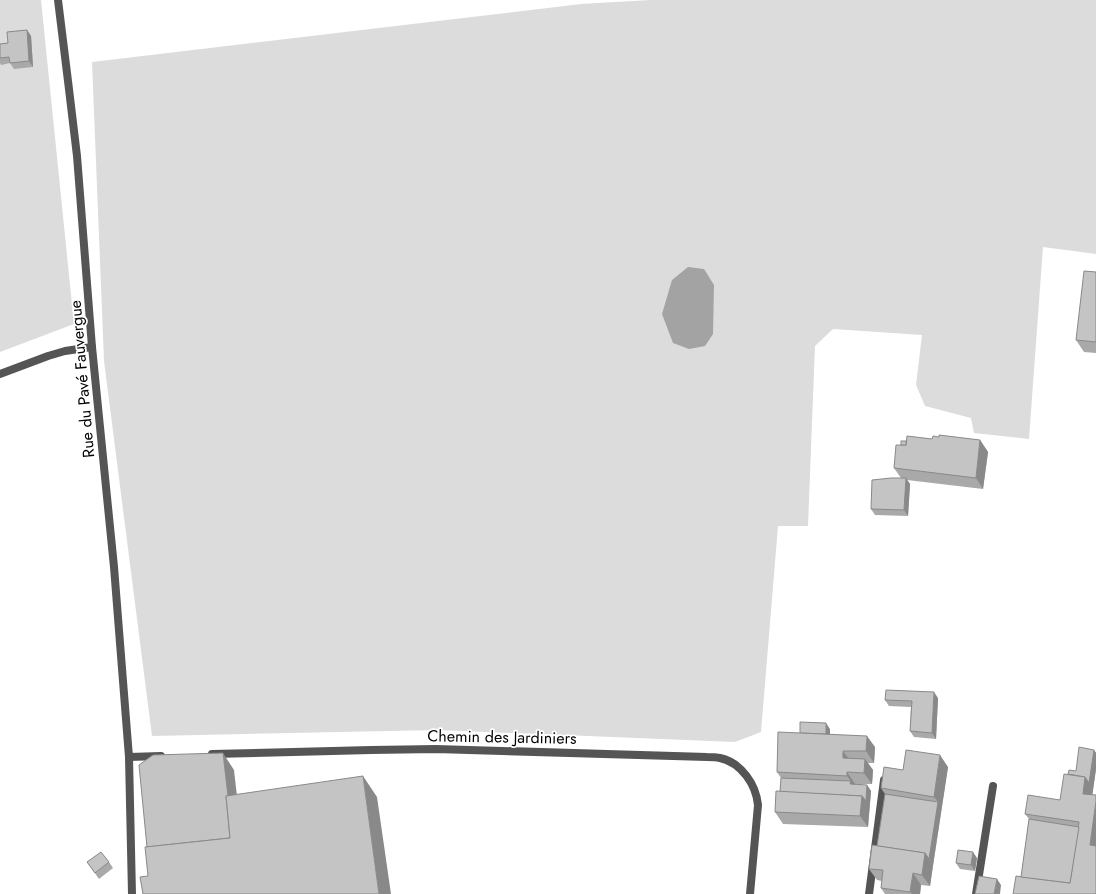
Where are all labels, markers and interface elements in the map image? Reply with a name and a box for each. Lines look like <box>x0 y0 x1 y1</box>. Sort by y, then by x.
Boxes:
street label: Rue du Pavé Fauvergue <box>64 299 100 459</box>
street label: Chemin des Jardiniers <box>427 724 577 750</box>

